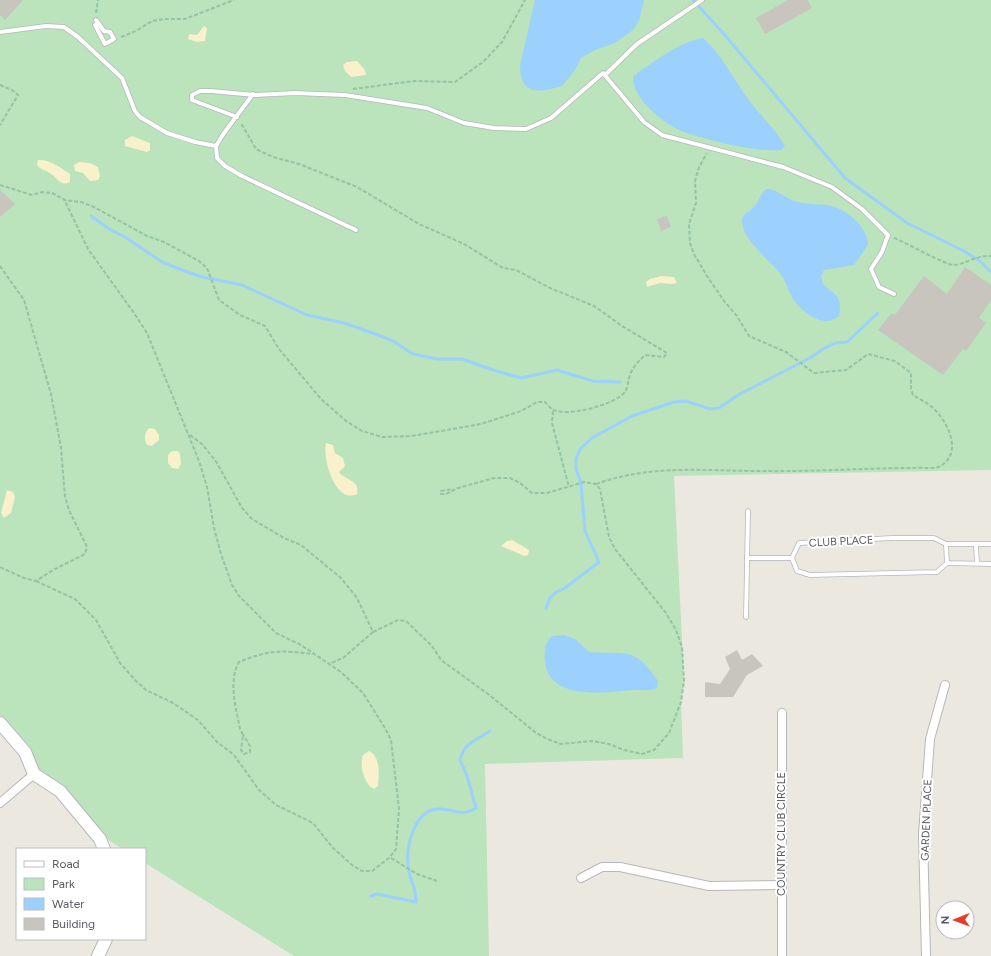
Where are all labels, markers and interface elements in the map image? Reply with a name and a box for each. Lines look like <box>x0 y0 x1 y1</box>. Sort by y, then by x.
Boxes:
street label: CLUB PLACE <box>808 533 874 550</box>
street label: COUNTRY CLUB CIRCLE <box>775 772 788 896</box>
street label: GARDEN PLACE <box>919 779 934 861</box>
legend <box>16 848 146 940</box>
text: Road <box>52 857 80 871</box>
text: Park <box>52 877 75 891</box>
text: Water <box>52 897 84 911</box>
north arrow <box>935 900 975 940</box>
text: N <box>939 916 952 925</box>
text: Building <box>52 917 95 931</box>

